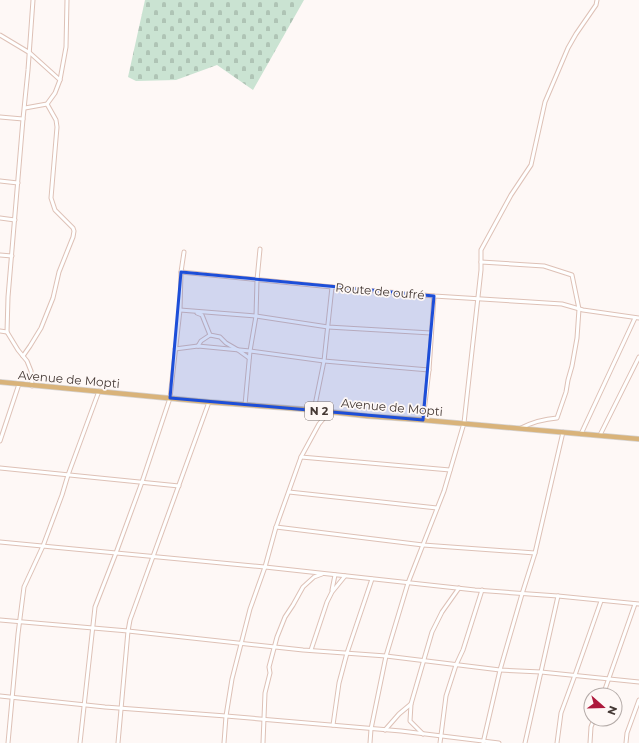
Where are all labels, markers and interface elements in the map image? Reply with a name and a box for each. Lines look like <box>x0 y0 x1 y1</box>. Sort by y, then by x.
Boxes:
street label: Route de oufré <box>335 280 425 302</box>
street label: Avenue de Mopti <box>17 367 121 391</box>
street label: Avenue de Mopti <box>340 395 444 419</box>
road number: N 2 <box>305 402 333 420</box>
north arrow <box>583 687 623 727</box>
text: N <box>604 704 620 717</box>

